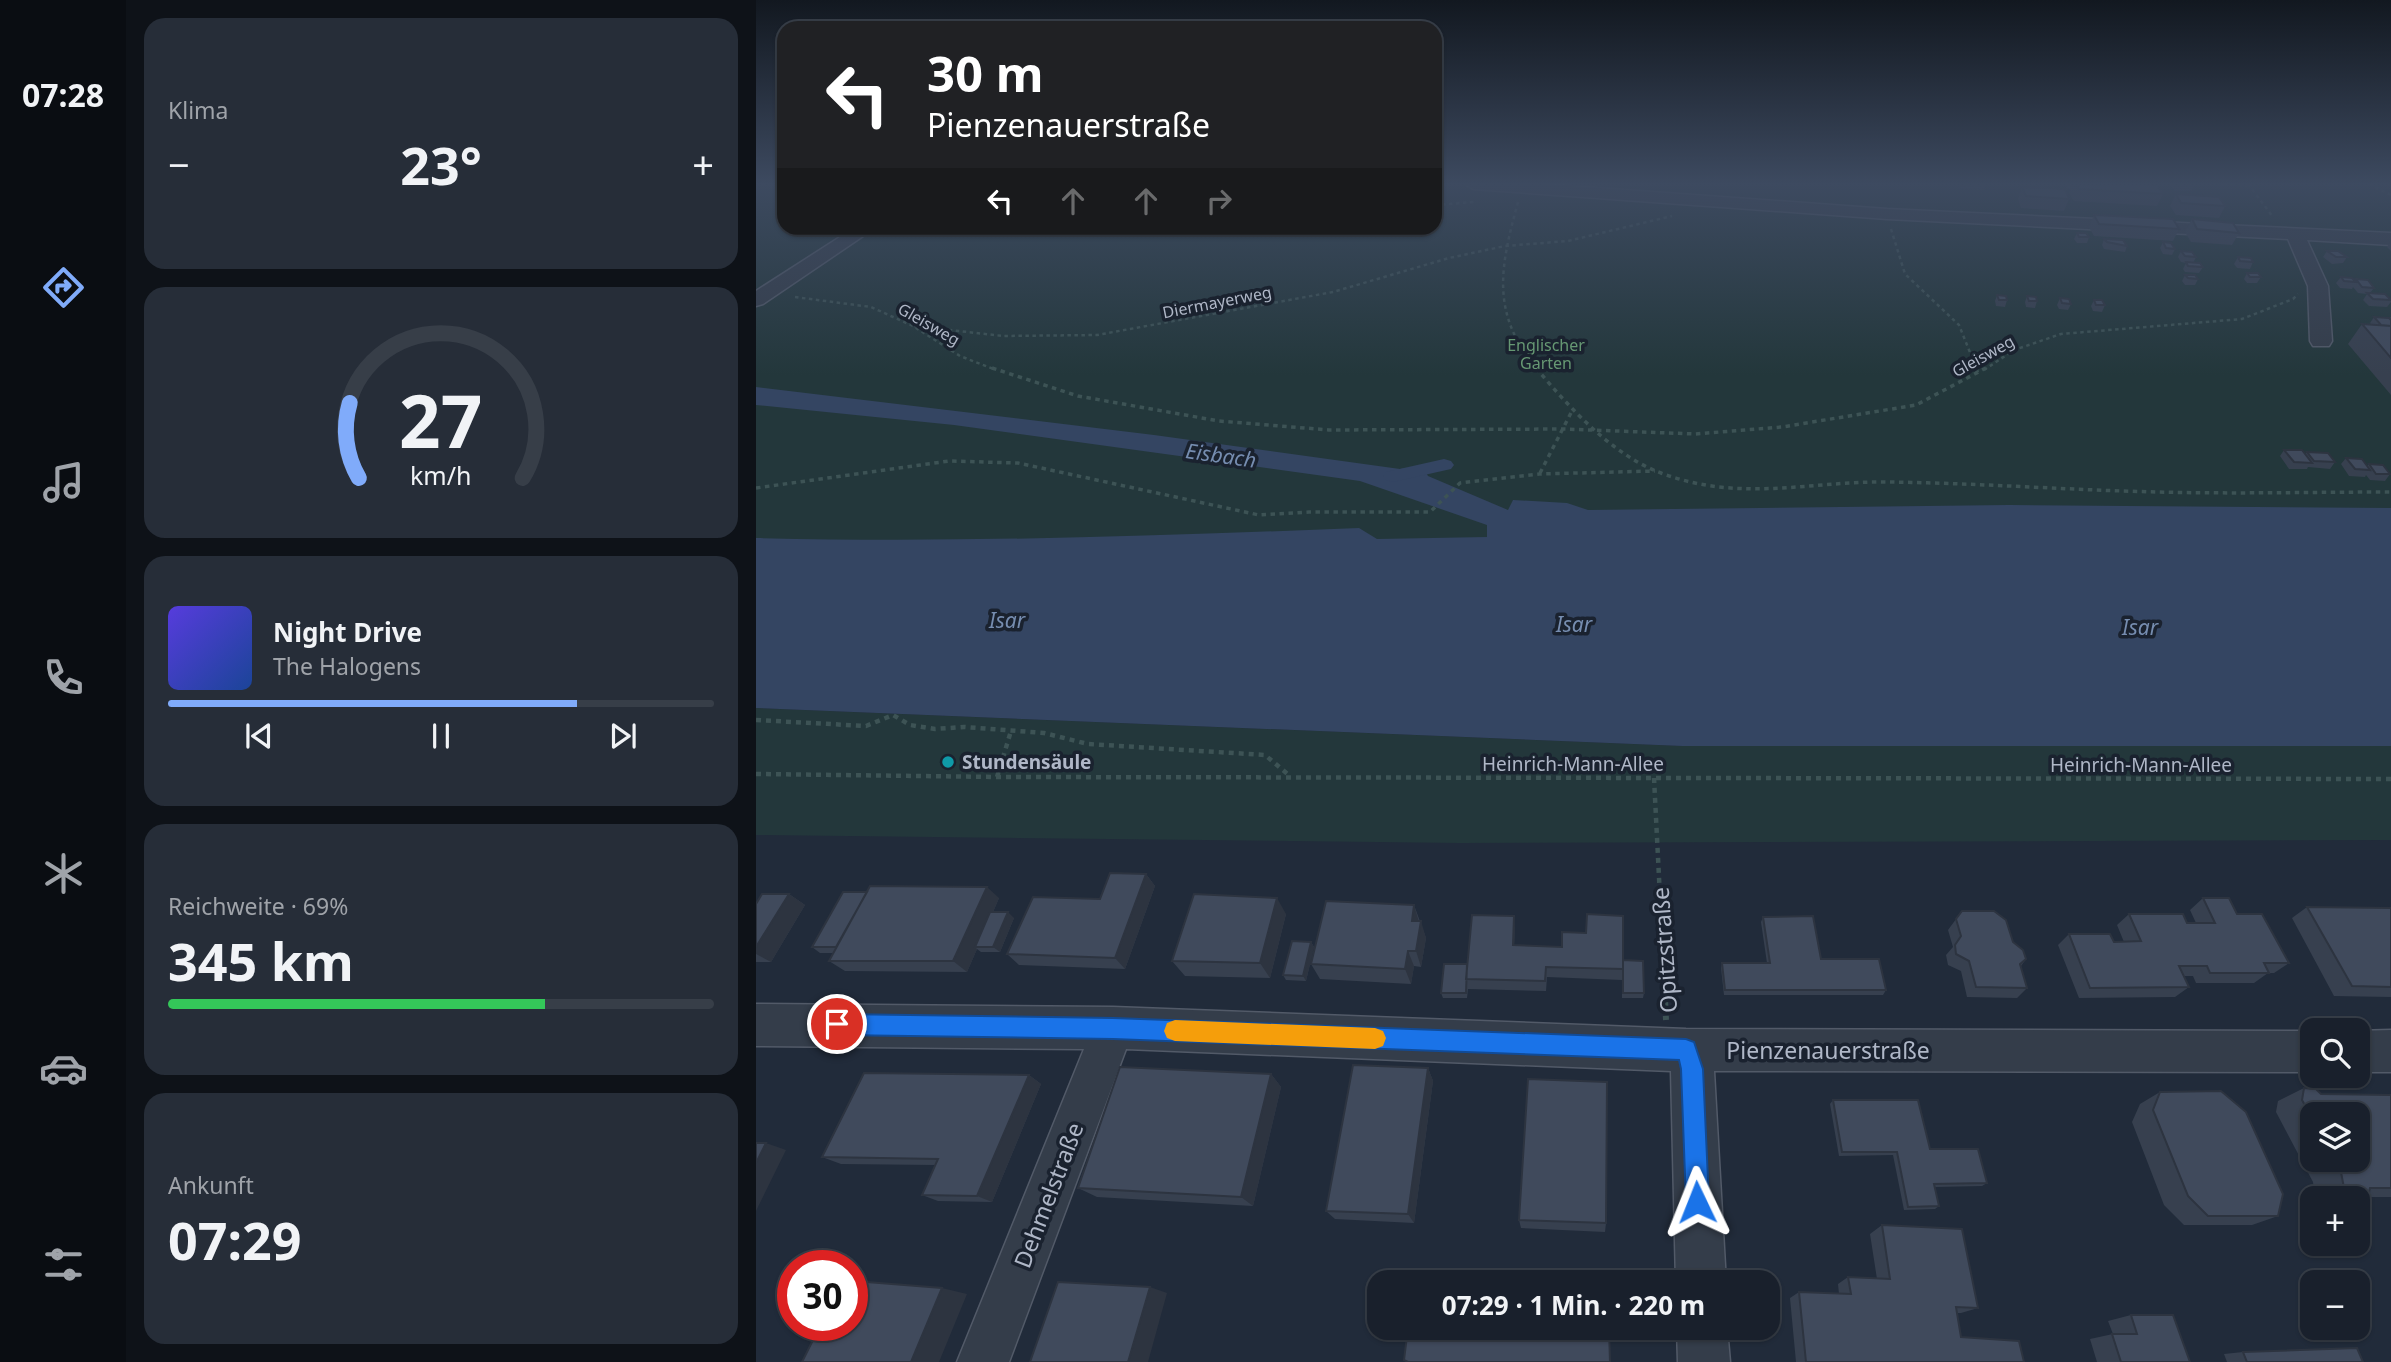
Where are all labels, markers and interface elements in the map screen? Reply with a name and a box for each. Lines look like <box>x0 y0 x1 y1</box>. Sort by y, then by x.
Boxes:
text: 30 m <box>927 40 1044 106</box>
icon: left <box>812 49 903 140</box>
text: 07:28 <box>22 73 104 116</box>
text: Klima <box>168 94 229 126</box>
text: Pienzenauerstraße <box>927 103 1210 146</box>
text: 23° <box>400 129 482 200</box>
text: − <box>168 138 190 190</box>
text: + <box>692 138 714 190</box>
icon: left <box>981 182 1019 220</box>
icon: ahead <box>1054 182 1092 220</box>
icon: ahead <box>1127 182 1165 220</box>
icon: right <box>1200 182 1238 220</box>
icon: directions <box>39 263 88 312</box>
street label: Diermayerweg <box>1161 281 1273 323</box>
street label: Gleisweg <box>894 297 964 351</box>
street label: Gleisweg <box>1948 330 2018 382</box>
park label: Englischer Garten <box>1507 334 1585 374</box>
text: 27 <box>399 371 483 470</box>
water label: Eisbach <box>1184 436 1258 474</box>
icon: music <box>39 458 88 507</box>
text: km/h <box>410 458 472 492</box>
water label: Isar <box>988 606 1027 634</box>
water label: Isar <box>1555 610 1594 638</box>
water label: Isar <box>2121 613 2160 641</box>
text: Night Drive <box>273 614 422 650</box>
text: The Halogens <box>273 650 421 682</box>
icon: phone <box>39 653 88 702</box>
icon: previous <box>240 717 278 755</box>
icon: pause <box>422 717 460 755</box>
icon: next <box>604 717 642 755</box>
place label: Stundensäule <box>962 749 1091 775</box>
street label: Heinrich-Mann-Allee <box>1482 751 1664 777</box>
street label: Heinrich-Mann-Allee <box>2050 752 2232 778</box>
marker: Stundensäule <box>940 754 956 770</box>
icon: climate <box>39 849 88 898</box>
street label: Opitzstraße <box>1644 886 1684 1014</box>
text: Reichweite · 69% <box>168 890 348 922</box>
text: 345 km <box>168 925 354 996</box>
pin <box>807 994 867 1054</box>
icon: arrive <box>818 1005 856 1043</box>
map controls <box>2300 1018 2370 1340</box>
button: search <box>2300 1018 2370 1088</box>
street label: Pienzenauerstraße <box>1726 1034 1930 1066</box>
icon: car <box>39 1044 88 1093</box>
button: layers <box>2300 1102 2370 1172</box>
street label: Dehmelstraße <box>1006 1118 1090 1272</box>
position arrow <box>1660 1165 1734 1239</box>
text: Ankunft <box>168 1169 254 1201</box>
button: + <box>2300 1186 2370 1256</box>
text: 07:29 <box>168 1204 302 1275</box>
icon: filters <box>39 1240 88 1289</box>
speed limit sign: 30 <box>777 1250 868 1341</box>
button: − <box>2300 1270 2370 1340</box>
text: 07:29 · 1 Min. · 220 m <box>1442 1287 1705 1323</box>

